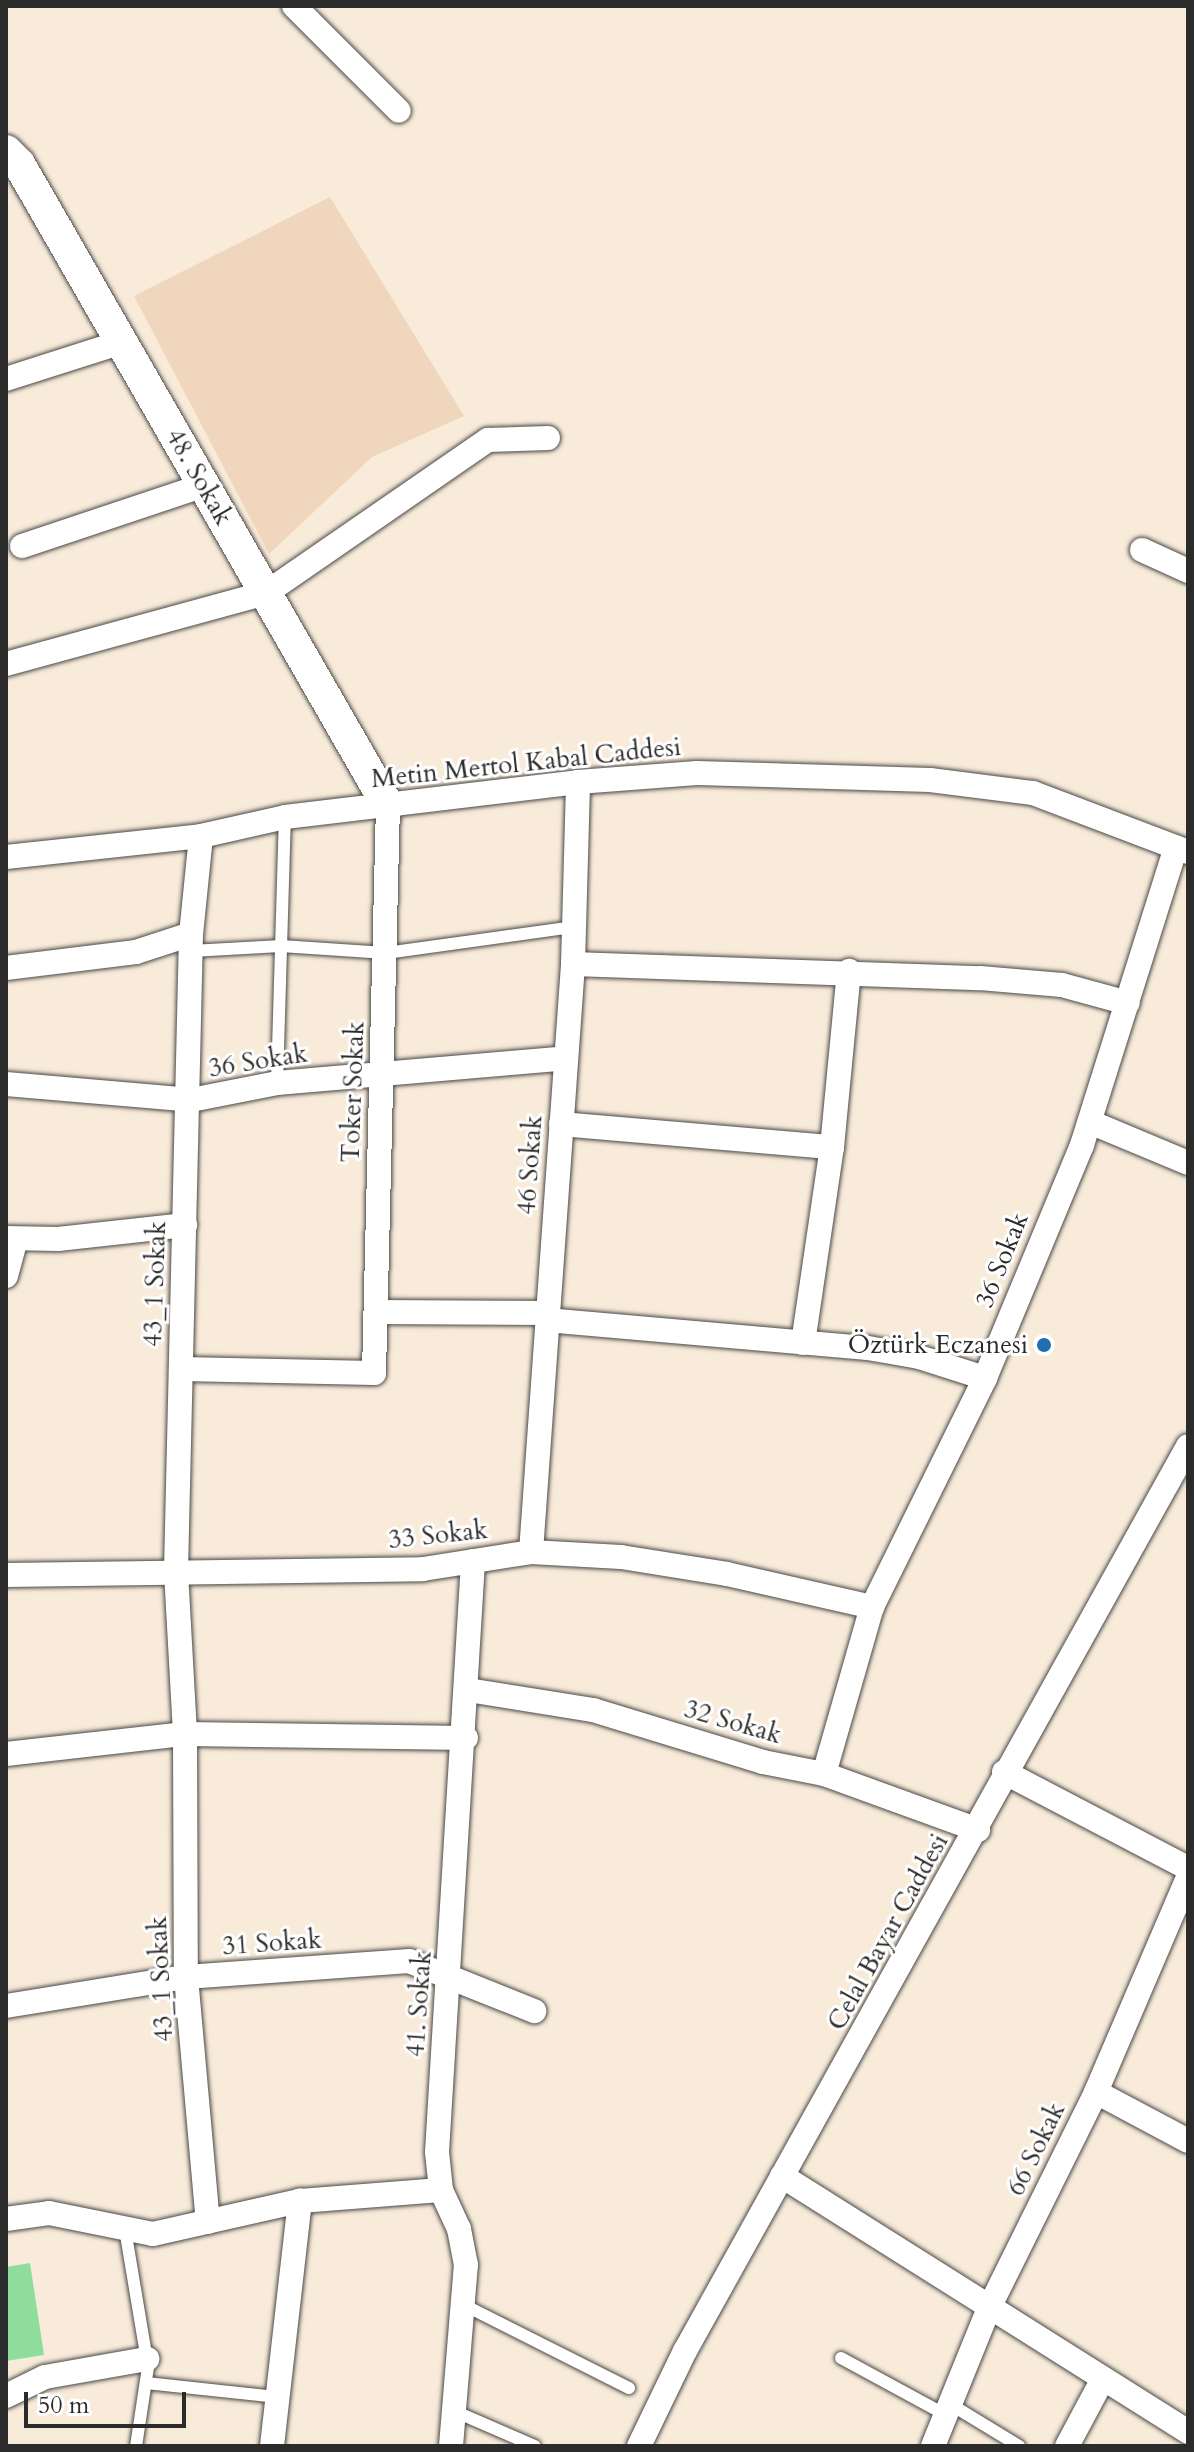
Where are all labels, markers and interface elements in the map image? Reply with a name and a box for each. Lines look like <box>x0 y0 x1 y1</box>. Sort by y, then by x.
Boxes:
street label: 48. Sokak <box>159 423 239 531</box>
street label: Metin Mertol Kabal Caddesi <box>370 731 682 795</box>
street label: Toker Sokak <box>335 1021 371 1163</box>
street label: 36 Sokak <box>206 1038 310 1084</box>
street label: 46 Sokak <box>511 1114 549 1216</box>
street label: 36 Sokak <box>969 1208 1035 1312</box>
street label: 43_1 Sokak <box>137 1221 173 1347</box>
place label: Öztürk Eczanesi <box>848 1329 1028 1361</box>
marker: Öztürk Eczanesi <box>1035 1336 1053 1354</box>
street label: 33 Sokak <box>387 1514 489 1556</box>
street label: 32 Sokak <box>681 1693 785 1751</box>
street label: Celal Bayar Caddesi <box>821 1828 955 2036</box>
street label: 43_1 Sokak <box>142 1915 180 2043</box>
street label: 31 Sokak <box>221 1924 323 1962</box>
street label: 41. Sokak <box>400 1950 438 2058</box>
street label: 66 Sokak <box>1000 2097 1072 2201</box>
scale bar <box>28 2376 190 2426</box>
text: 50 m <box>38 2389 89 2422</box>

